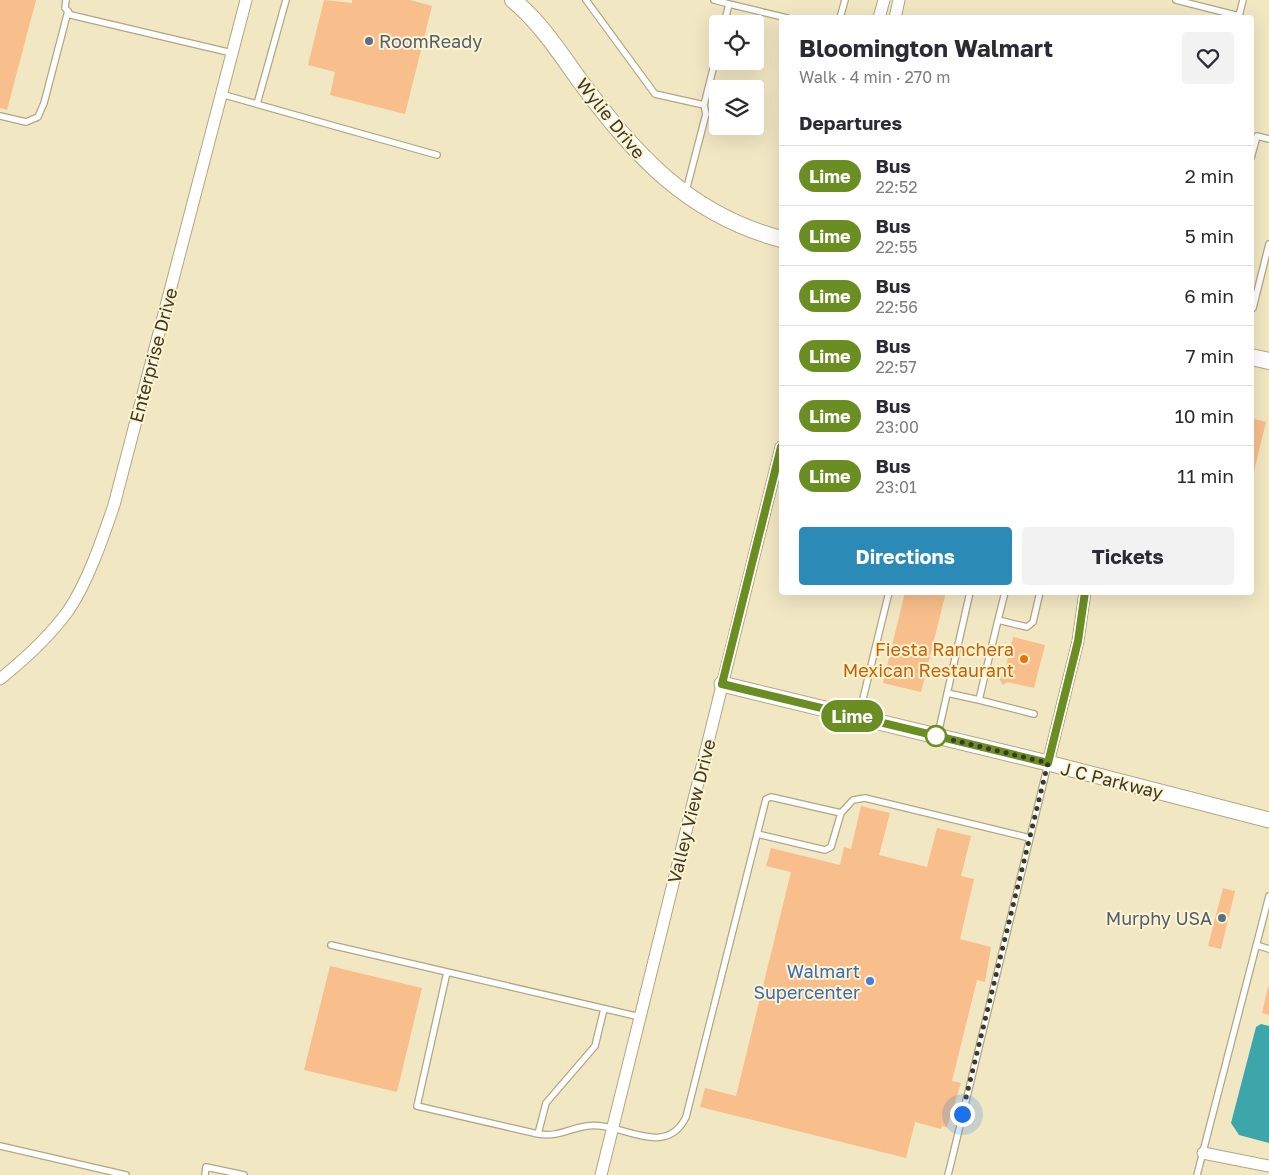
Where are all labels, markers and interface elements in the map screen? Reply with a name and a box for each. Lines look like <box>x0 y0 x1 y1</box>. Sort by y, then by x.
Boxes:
map controls <box>709 15 764 135</box>
button: locate <box>709 15 764 70</box>
place label: RoomReady <box>379 30 482 52</box>
button: heart <box>1182 32 1234 84</box>
text: Bloomington Walmart <box>799 33 1053 62</box>
marker: RoomReady <box>363 35 375 47</box>
text: Walk · 4 min · 270 m <box>799 67 950 87</box>
street label: Wylie Drive <box>572 73 650 163</box>
button: layers <box>709 80 764 135</box>
text: Departures <box>799 111 902 134</box>
text: Bus <box>876 154 911 177</box>
text: 2 min <box>1185 164 1234 187</box>
text: Lime <box>809 165 851 187</box>
text: 22:52 <box>876 177 917 197</box>
text: Bus <box>876 214 911 237</box>
text: 5 min <box>1185 224 1234 247</box>
text: Lime <box>809 225 851 247</box>
text: 22:55 <box>876 237 917 257</box>
text: Bus <box>876 274 911 297</box>
text: 6 min <box>1184 284 1234 307</box>
street label: Enterprise Drive <box>124 285 182 425</box>
text: Lime <box>809 285 851 307</box>
text: 22:56 <box>876 297 918 317</box>
text: Bus <box>876 334 911 357</box>
text: 7 min <box>1186 344 1234 367</box>
text: Lime <box>809 345 851 367</box>
text: 22:57 <box>876 357 917 377</box>
text: Bus <box>876 394 911 417</box>
text: 10 min <box>1175 404 1234 427</box>
text: Lime <box>809 405 851 427</box>
text: 23:00 <box>876 417 919 437</box>
text: Bus <box>876 454 911 477</box>
text: 11 min <box>1177 464 1234 487</box>
text: Lime <box>809 465 851 487</box>
text: 23:01 <box>876 477 917 497</box>
button: Directions <box>799 527 1012 585</box>
button: Tickets <box>1022 527 1234 585</box>
place label: Fiesta Ranchera Mexican Restaurant <box>843 638 1014 681</box>
marker: Fiesta Ranchera Mexican Restaurant <box>1018 653 1030 665</box>
line badge: Lime <box>817 700 887 732</box>
text: Lime <box>831 705 873 727</box>
unlabelled marker <box>925 725 947 747</box>
street label: Valley View Drive <box>662 737 720 885</box>
street label: J C Parkway <box>1059 757 1165 803</box>
place label: Murphy USA <box>1106 907 1212 929</box>
marker: Murphy USA <box>1216 912 1228 924</box>
place label: Walmart Supercenter <box>753 960 860 1003</box>
marker: Walmart Supercenter <box>864 975 876 987</box>
your location <box>950 1102 975 1127</box>

